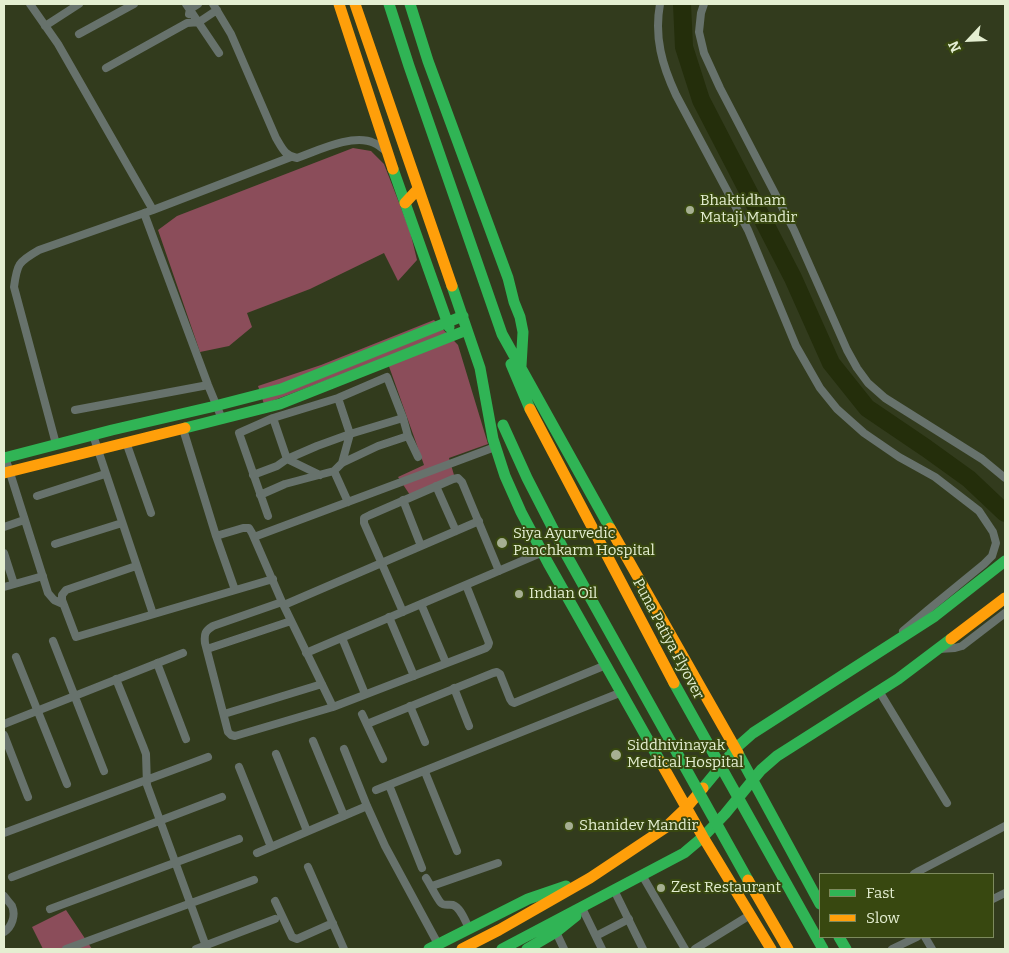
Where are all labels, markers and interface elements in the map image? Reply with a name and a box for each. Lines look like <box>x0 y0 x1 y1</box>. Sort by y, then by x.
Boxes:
north arrow <box>944 15 994 65</box>
text: N <box>945 38 965 55</box>
place label: Bhaktidham Mataji Mandir <box>700 192 797 227</box>
marker: Bhaktidham Mataji Mandir <box>684 204 696 216</box>
place label: Siya Ayurvedic Panchkarm Hospital <box>513 525 655 560</box>
marker: Siya Ayurvedic Panchkarm Hospital <box>495 536 509 550</box>
street label: Puna Patiya Flyover <box>628 575 708 703</box>
place label: Indian Oil <box>529 585 597 603</box>
marker: Indian Oil <box>513 588 525 600</box>
place label: Siddhivinayak Medical Hospital <box>627 737 743 772</box>
marker: Siddhivinayak Medical Hospital <box>609 748 623 762</box>
place label: Shanidev Mandir <box>579 817 698 835</box>
marker: Shanidev Mandir <box>563 820 575 832</box>
legend <box>819 873 994 938</box>
place label: Zest Restaurant <box>671 879 781 897</box>
marker: Zest Restaurant <box>655 882 667 894</box>
text: Fast <box>866 884 895 902</box>
text: Slow <box>866 909 900 927</box>

